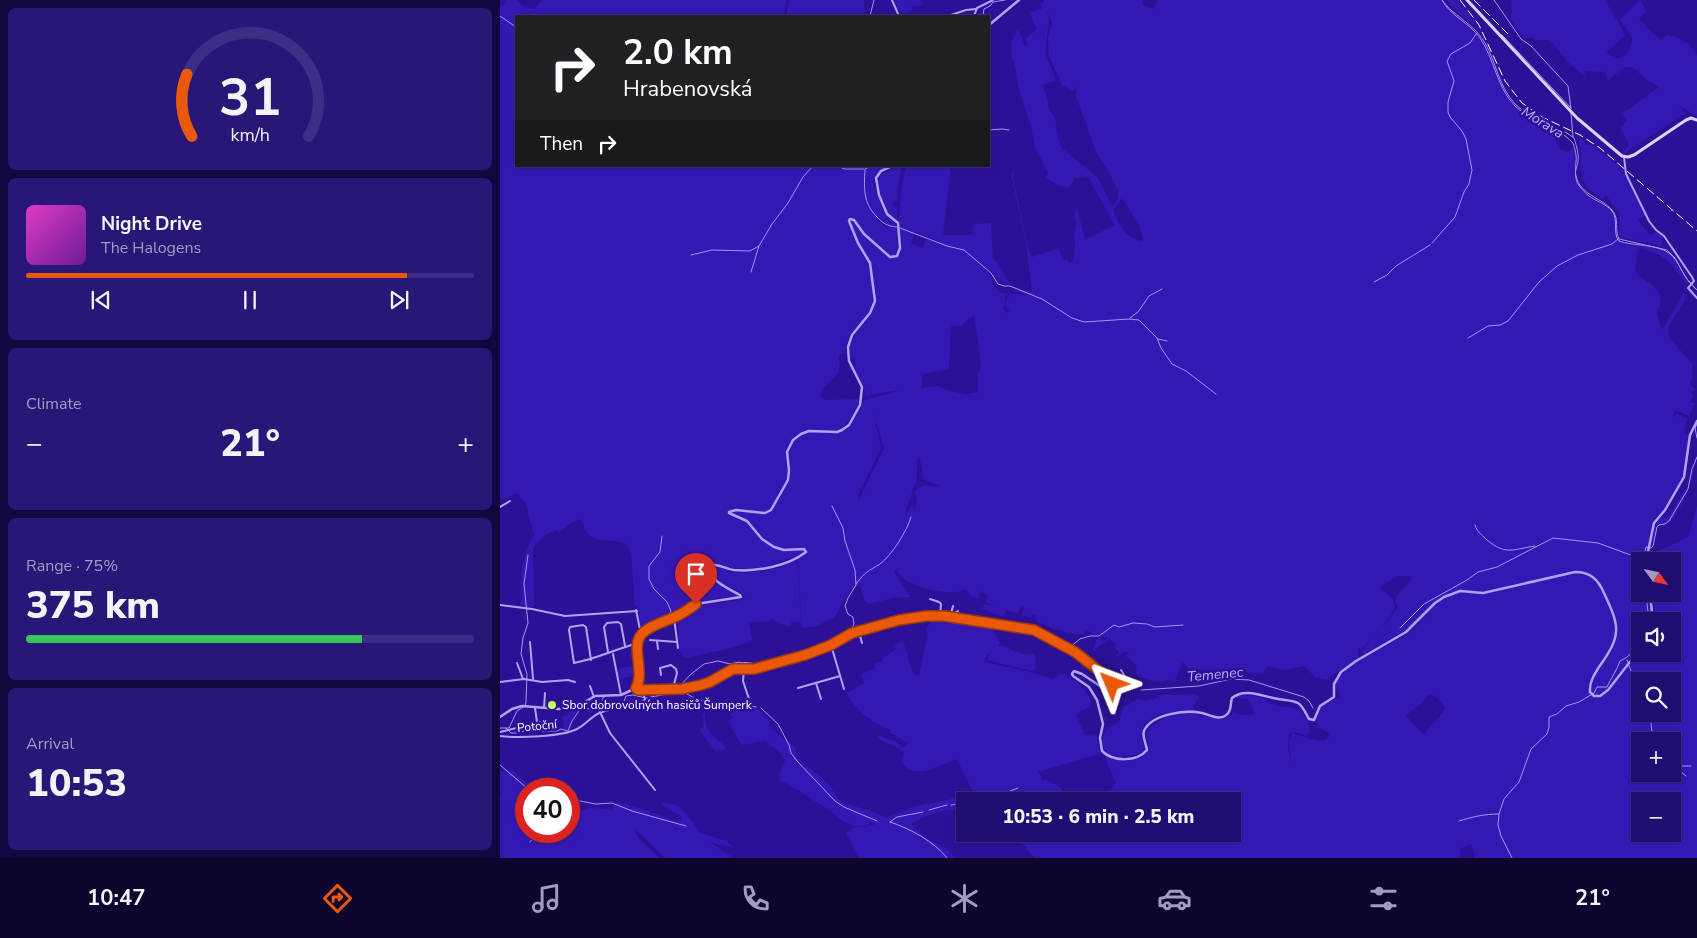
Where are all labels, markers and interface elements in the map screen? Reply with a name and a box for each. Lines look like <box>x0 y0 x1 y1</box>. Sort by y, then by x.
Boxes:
text: 2.0 km <box>623 29 733 76</box>
icon: right <box>540 35 605 100</box>
text: 31 <box>219 62 281 133</box>
text: Hrabenovská <box>623 74 753 104</box>
water label: Morava <box>1518 102 1568 143</box>
text: km/h <box>230 123 270 147</box>
icon: right <box>593 130 621 158</box>
text: Then <box>540 131 583 157</box>
text: Night Drive <box>101 211 202 237</box>
text: The Halogens <box>101 237 201 259</box>
icon: previous <box>87 286 115 314</box>
icon: pause <box>236 286 264 314</box>
icon: next <box>385 286 413 314</box>
text: Climate <box>26 393 81 415</box>
text: 21° <box>220 418 280 469</box>
text: − <box>26 425 43 463</box>
text: + <box>457 425 474 463</box>
north arrow <box>1631 552 1681 602</box>
map controls <box>1631 552 1681 842</box>
pin <box>675 553 717 604</box>
text: Range · 75% <box>26 555 118 577</box>
icon: arrive <box>682 560 710 588</box>
text: 375 km <box>26 580 160 631</box>
button: sound <box>1631 612 1681 662</box>
position arrow <box>1085 657 1137 709</box>
water label: Temenec <box>1186 663 1244 686</box>
button: search <box>1631 672 1681 722</box>
place label: Sbor dobrovolných hasičů Šumperk <box>562 697 753 713</box>
marker: Sbor dobrovolných hasičů Šumperk <box>546 699 558 711</box>
street label: Potoční <box>516 716 559 736</box>
button: + <box>1631 732 1681 782</box>
text: Arrival <box>26 733 74 755</box>
text: 10:53 <box>26 758 127 809</box>
speed limit sign: 40 <box>515 778 580 843</box>
button: − <box>1631 792 1681 842</box>
text: 10:53 · 6 min · 2.5 km <box>1002 804 1195 830</box>
icon: directions <box>320 881 355 916</box>
icon: music <box>529 881 564 916</box>
icon: phone <box>738 881 773 916</box>
icon: climate <box>947 881 982 916</box>
icon: car <box>1157 881 1192 916</box>
icon: filters <box>1366 881 1401 916</box>
text: 10:47 <box>87 883 145 913</box>
text: 21° <box>1575 883 1610 913</box>

